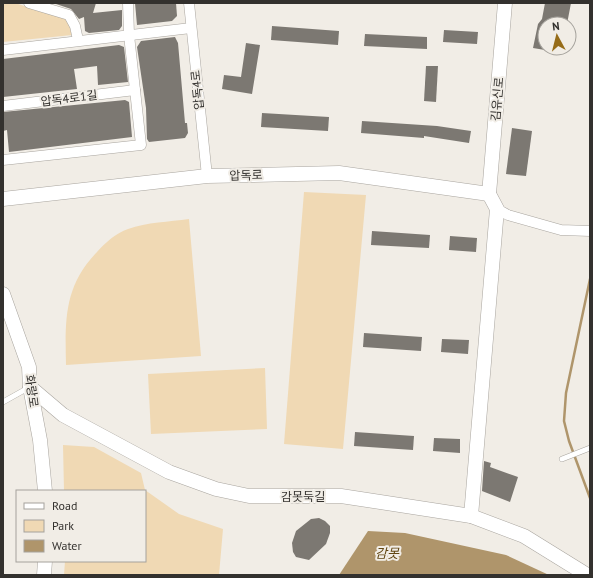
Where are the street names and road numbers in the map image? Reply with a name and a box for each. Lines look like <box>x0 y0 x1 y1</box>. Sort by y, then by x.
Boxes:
street label: 압독4로 <box>187 69 207 111</box>
street label: 김유신로 <box>488 76 506 122</box>
street label: 압독4로1길 <box>40 87 98 109</box>
street label: 압독로 <box>229 167 263 183</box>
street label: 화랑로 <box>22 374 42 408</box>
street label: 감못둑길 <box>281 489 325 504</box>

